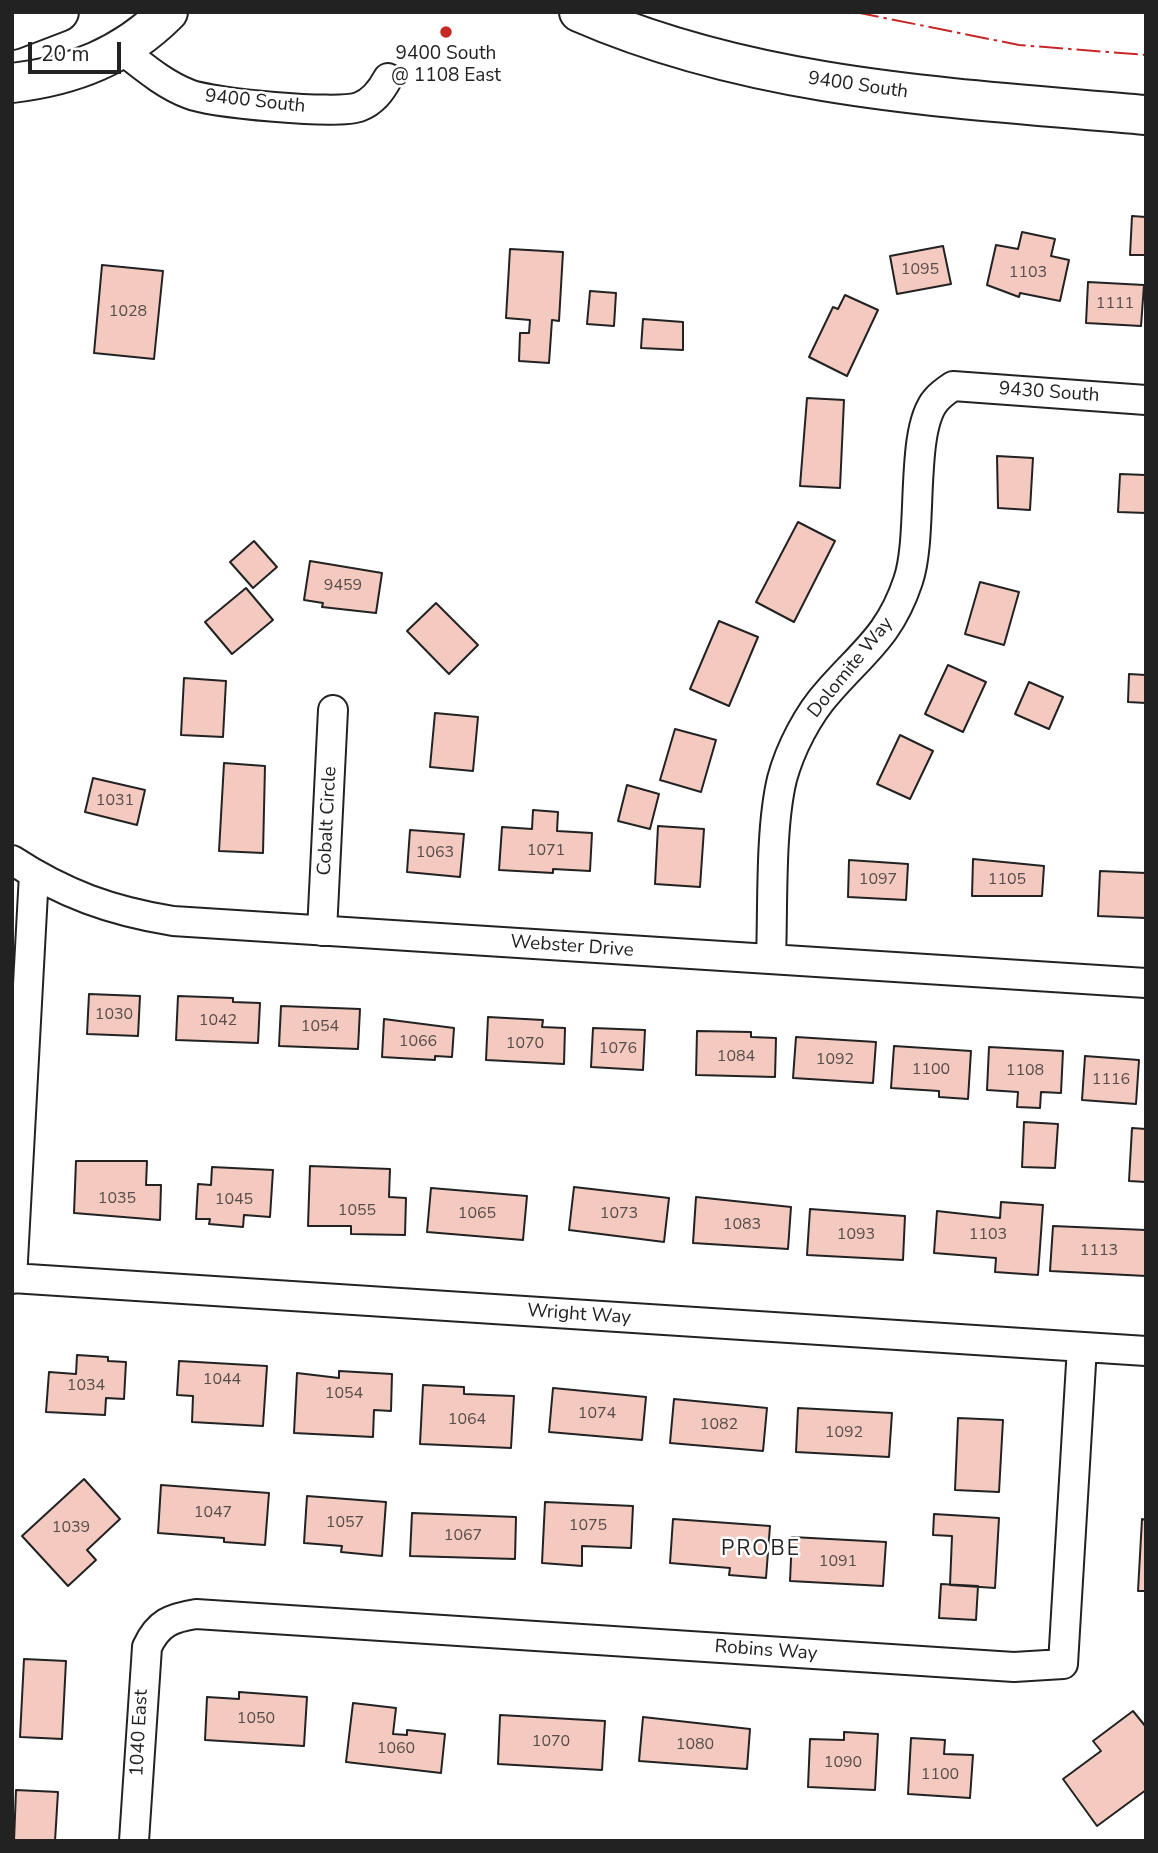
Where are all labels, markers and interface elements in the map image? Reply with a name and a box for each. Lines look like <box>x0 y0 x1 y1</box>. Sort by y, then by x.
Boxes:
marker: 9400 South @ 1108 East <box>438 24 454 40</box>
scale bar <box>32 28 124 72</box>
text: 20 m <box>41 40 90 68</box>
place label: 9400 South @ 1108 East <box>391 43 501 87</box>
street label: 9400 South <box>806 68 910 104</box>
street label: 9400 South <box>204 85 306 119</box>
house number: 1095 <box>901 260 939 280</box>
house number: 1103 <box>1009 263 1047 283</box>
house number: 1111 <box>1096 294 1134 314</box>
house number: 1028 <box>109 302 147 322</box>
street label: 9430 South <box>998 378 1100 408</box>
house number: 9459 <box>324 576 362 596</box>
street label: Dolomite Way <box>804 613 898 723</box>
street label: Cobalt Circle <box>314 766 342 876</box>
house number: 1031 <box>96 791 134 811</box>
house number: 1071 <box>527 841 565 861</box>
house number: 1063 <box>416 843 454 863</box>
house number: 1097 <box>859 870 897 890</box>
house number: 1105 <box>988 870 1026 890</box>
street label: Webster Drive <box>510 931 634 963</box>
house number: 1030 <box>95 1005 133 1025</box>
house number: 1042 <box>199 1011 237 1031</box>
house number: 1054 <box>301 1017 339 1037</box>
house number: 1066 <box>399 1032 437 1052</box>
house number: 1070 <box>506 1034 544 1054</box>
house number: 1076 <box>599 1039 637 1059</box>
house number: 1084 <box>717 1047 755 1067</box>
house number: 1092 <box>816 1050 854 1070</box>
house number: 1100 <box>912 1060 950 1080</box>
house number: 1108 <box>1006 1061 1044 1081</box>
house number: 1116 <box>1092 1070 1130 1090</box>
house number: 1035 <box>98 1189 136 1209</box>
house number: 1045 <box>215 1190 253 1210</box>
house number: 1055 <box>338 1201 376 1221</box>
house number: 1065 <box>458 1204 496 1224</box>
house number: 1073 <box>600 1204 638 1224</box>
house number: 1083 <box>723 1215 761 1235</box>
house number: 1093 <box>837 1225 875 1245</box>
house number: 1103 <box>969 1225 1007 1245</box>
house number: 1113 <box>1080 1241 1118 1261</box>
street label: Wright Way <box>526 1300 632 1330</box>
house number: 1044 <box>203 1370 241 1390</box>
house number: 1034 <box>67 1376 105 1396</box>
house number: 1054 <box>325 1384 363 1404</box>
house number: 1074 <box>578 1404 616 1424</box>
house number: 1064 <box>448 1410 486 1430</box>
house number: 1082 <box>700 1415 738 1435</box>
house number: 1092 <box>825 1423 863 1443</box>
house number: 1047 <box>194 1503 232 1523</box>
house number: 1057 <box>326 1513 364 1533</box>
house number: 1075 <box>569 1516 607 1536</box>
house number: 1039 <box>52 1518 90 1538</box>
house number: 1067 <box>444 1526 482 1546</box>
district label: PROBE <box>722 1537 800 1563</box>
house number: 1091 <box>819 1552 857 1572</box>
street label: Robins Way <box>714 1636 818 1666</box>
street label: 1040 East <box>126 1689 154 1777</box>
house number: 1050 <box>237 1709 275 1729</box>
house number: 1070 <box>532 1732 570 1752</box>
house number: 1080 <box>676 1735 714 1755</box>
house number: 1060 <box>377 1739 415 1759</box>
house number: 1090 <box>824 1753 862 1773</box>
house number: 1100 <box>921 1765 959 1785</box>

